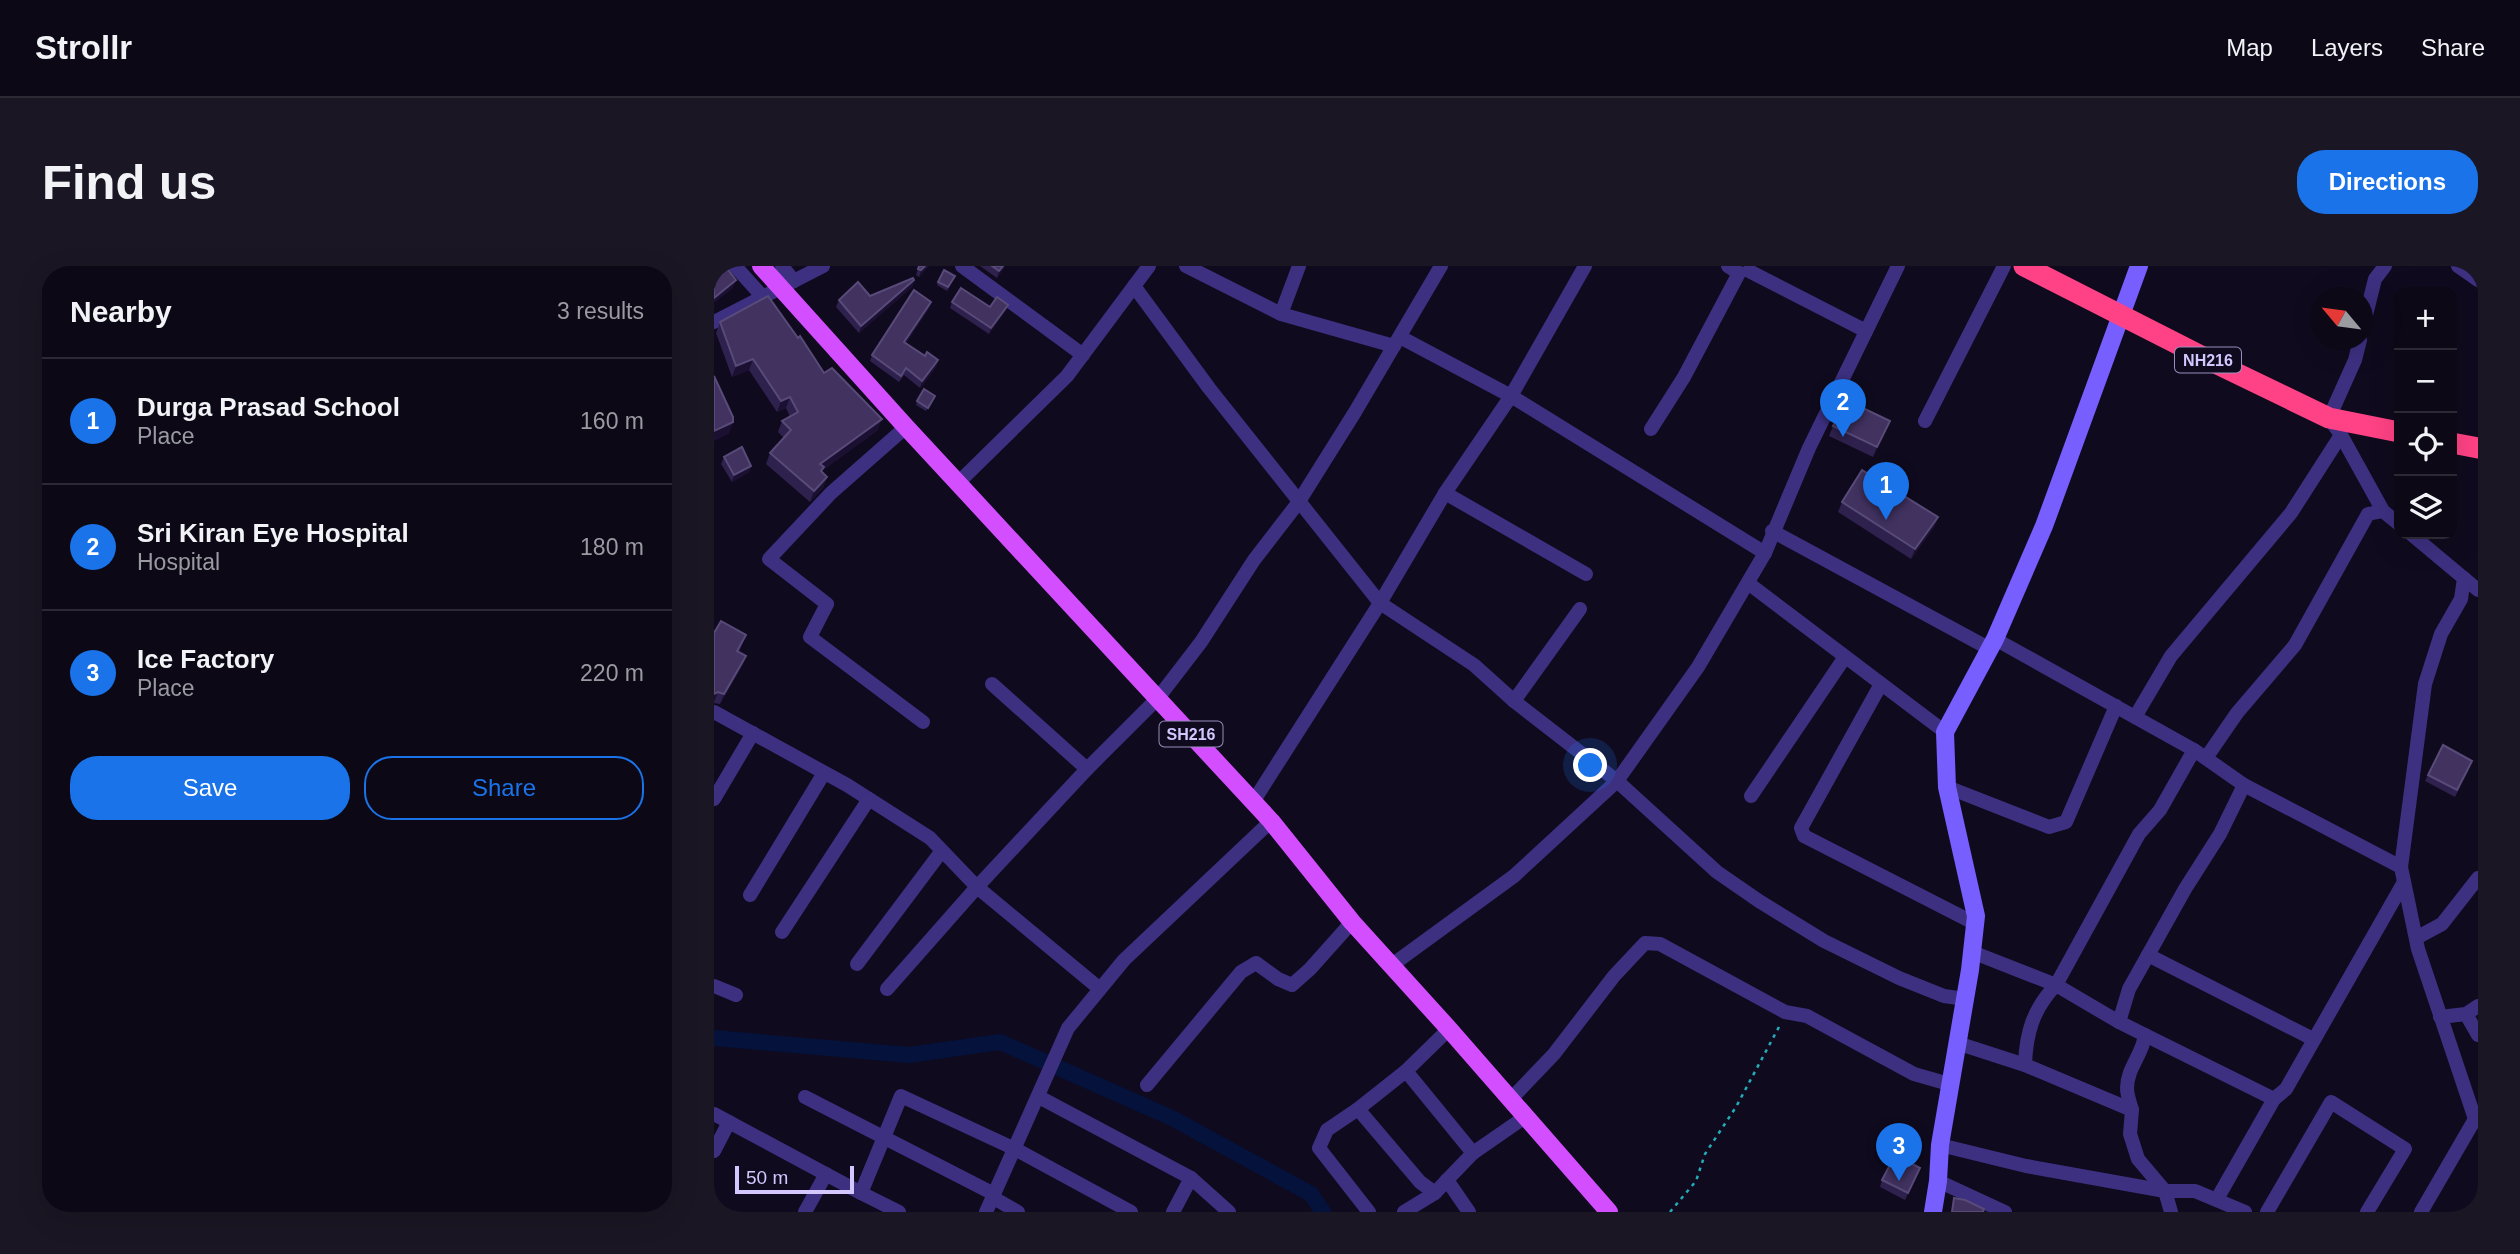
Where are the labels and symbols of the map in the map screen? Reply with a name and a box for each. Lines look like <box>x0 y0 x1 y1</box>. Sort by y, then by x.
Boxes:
north arrow <box>2310 287 2373 350</box>
road number: NH216 <box>2175 348 2241 372</box>
pin: 2 <box>1820 379 1866 437</box>
pin: 1 <box>1863 462 1909 520</box>
road number: SH216 <box>1160 722 1222 747</box>
your location <box>1573 748 1607 782</box>
pin: 3 <box>1876 1123 1922 1181</box>
scale bar <box>735 1163 854 1195</box>

